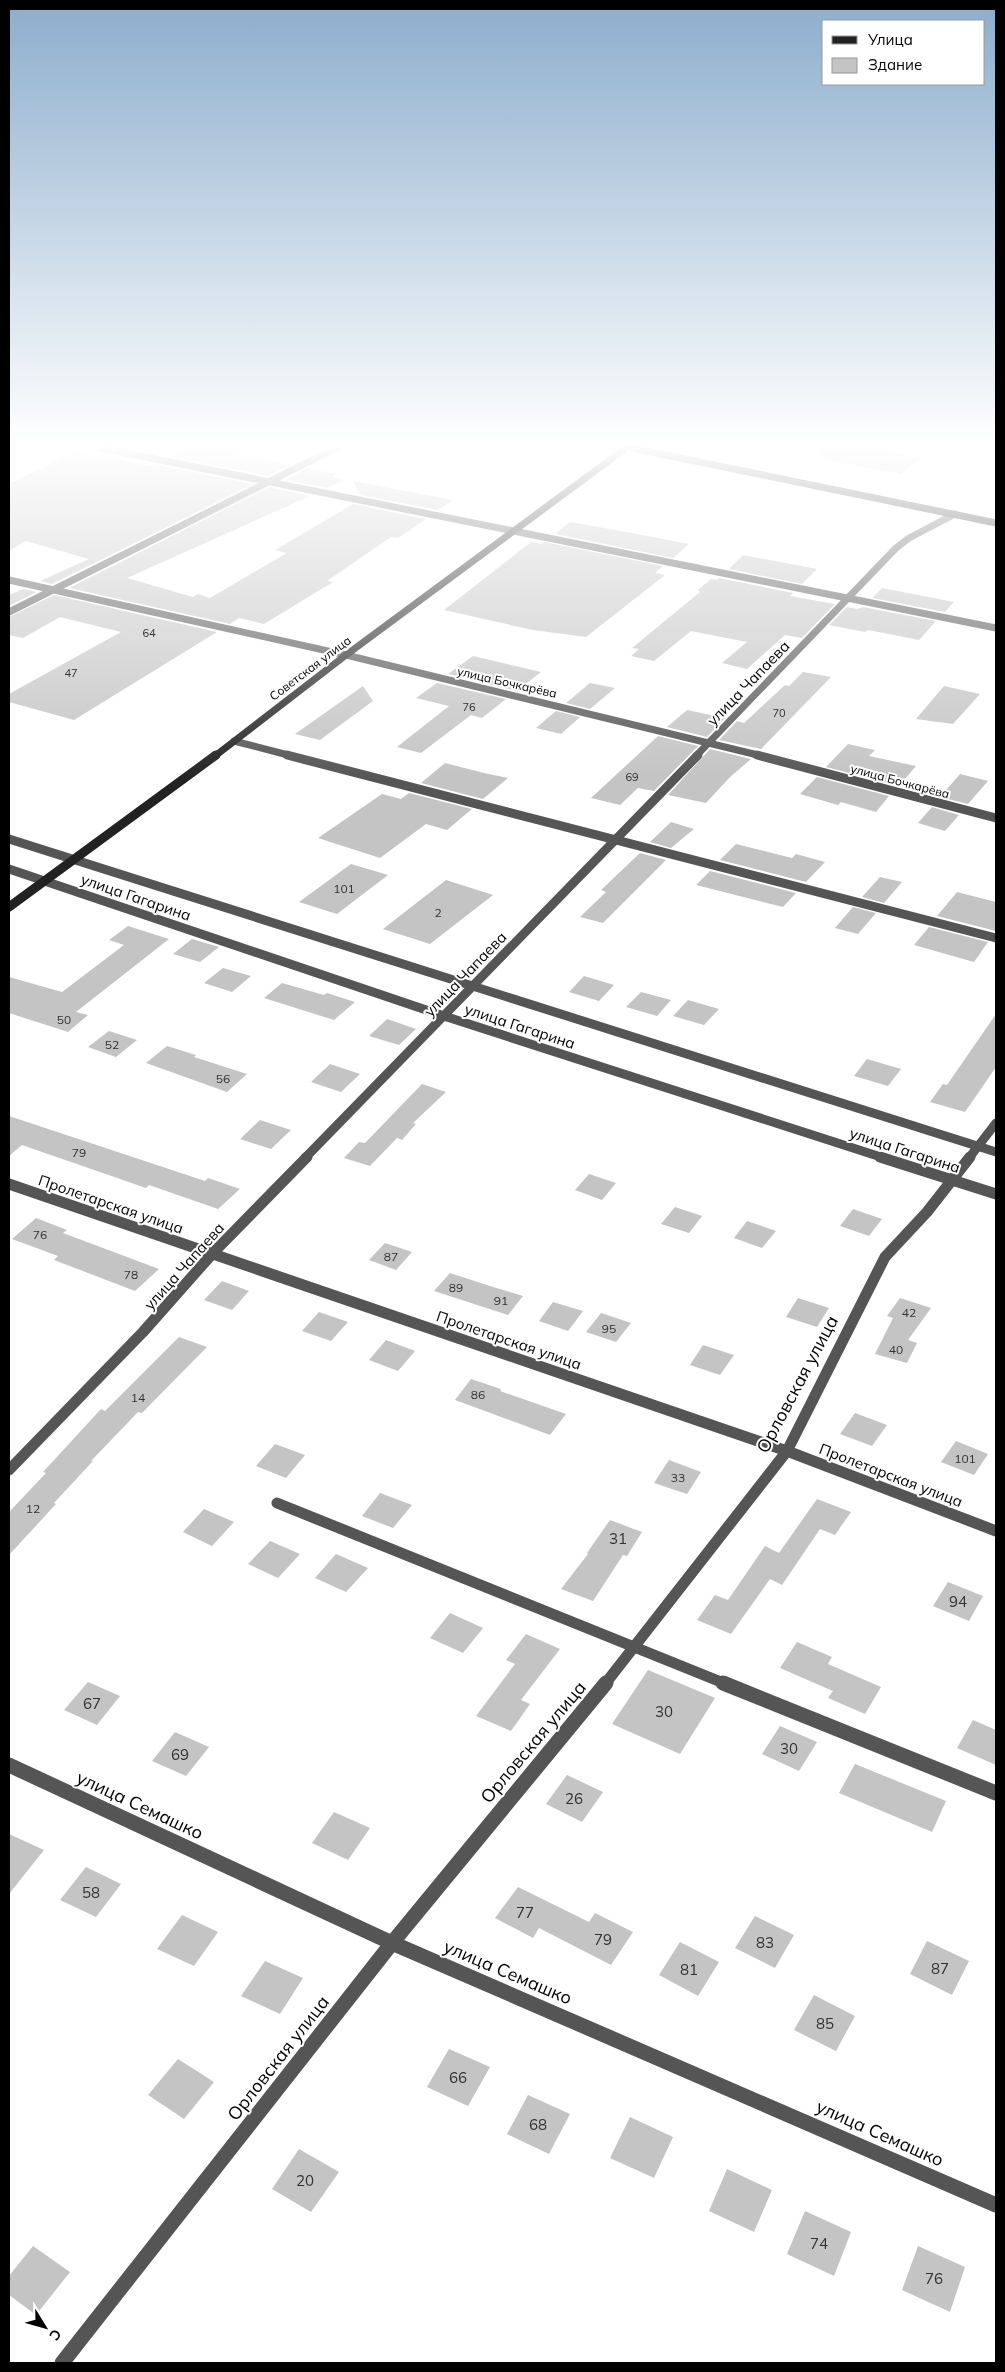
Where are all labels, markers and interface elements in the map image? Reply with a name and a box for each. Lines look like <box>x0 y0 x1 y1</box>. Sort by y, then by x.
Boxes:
legend <box>822 20 985 85</box>
text: Улица <box>867 30 913 49</box>
text: Здание <box>868 55 922 74</box>
house number: 64 <box>142 626 156 640</box>
street label: Советская улица <box>266 632 354 704</box>
street label: улица Чапаева <box>703 636 793 730</box>
street label: улица Бочкарёва <box>456 663 558 701</box>
house number: 47 <box>64 666 78 680</box>
house number: 76 <box>462 700 476 714</box>
house number: 70 <box>772 706 786 720</box>
street label: улица Бочкарёва <box>849 761 951 801</box>
house number: 69 <box>625 770 639 784</box>
street label: улица Гагарина <box>78 869 194 925</box>
house number: 101 <box>333 881 355 896</box>
house number: 2 <box>434 905 442 920</box>
street label: улица Чапаева <box>420 927 510 1021</box>
street label: улица Гагарина <box>462 999 578 1053</box>
house number: 50 <box>57 1012 71 1027</box>
house number: 52 <box>105 1037 119 1052</box>
house number: 56 <box>216 1071 230 1086</box>
street label: улица Гагарина <box>847 1123 963 1177</box>
house number: 79 <box>72 1145 86 1160</box>
street label: Пролетарская улица <box>36 1170 186 1238</box>
street label: улица Чапаева <box>140 1218 228 1314</box>
house number: 76 <box>33 1227 47 1242</box>
house number: 87 <box>384 1249 398 1264</box>
house number: 78 <box>124 1267 138 1282</box>
house number: 89 <box>449 1280 463 1295</box>
house number: 91 <box>494 1293 508 1308</box>
house number: 42 <box>902 1305 916 1320</box>
street label: Пролетарская улица <box>434 1306 584 1374</box>
street label: Орловская улица <box>751 1311 843 1457</box>
house number: 95 <box>602 1321 616 1336</box>
house number: 40 <box>889 1342 903 1357</box>
house number: 86 <box>471 1387 485 1402</box>
house number: 14 <box>131 1390 145 1405</box>
street label: Пролетарская улица <box>817 1439 965 1511</box>
house number: 101 <box>954 1451 976 1466</box>
house number: 33 <box>671 1470 685 1485</box>
house number: 12 <box>26 1501 40 1516</box>
house number: 31 <box>609 1529 627 1548</box>
house number: 94 <box>949 1592 967 1611</box>
street label: Орловская улица <box>475 1676 591 1808</box>
house number: 67 <box>83 1694 101 1713</box>
house number: 30 <box>655 1702 673 1721</box>
house number: 30 <box>780 1739 798 1758</box>
house number: 69 <box>171 1745 189 1764</box>
street label: улица Семашко <box>73 1766 207 1844</box>
house number: 26 <box>565 1789 583 1808</box>
house number: 58 <box>82 1883 100 1902</box>
house number: 77 <box>516 1903 534 1922</box>
house number: 79 <box>594 1930 612 1949</box>
house number: 83 <box>756 1933 774 1952</box>
street label: улица Семашко <box>440 1935 576 2009</box>
house number: 87 <box>931 1959 949 1978</box>
house number: 81 <box>680 1960 698 1979</box>
street label: Орловская улица <box>222 1991 334 2125</box>
house number: 85 <box>816 2014 834 2033</box>
house number: 66 <box>449 2068 467 2087</box>
street label: улица Семашко <box>813 2095 947 2171</box>
house number: 68 <box>529 2115 547 2134</box>
house number: 20 <box>296 2171 314 2190</box>
house number: 74 <box>810 2234 828 2253</box>
house number: 76 <box>925 2269 943 2288</box>
north arrow <box>20 2302 70 2352</box>
text: С <box>45 2326 65 2344</box>

